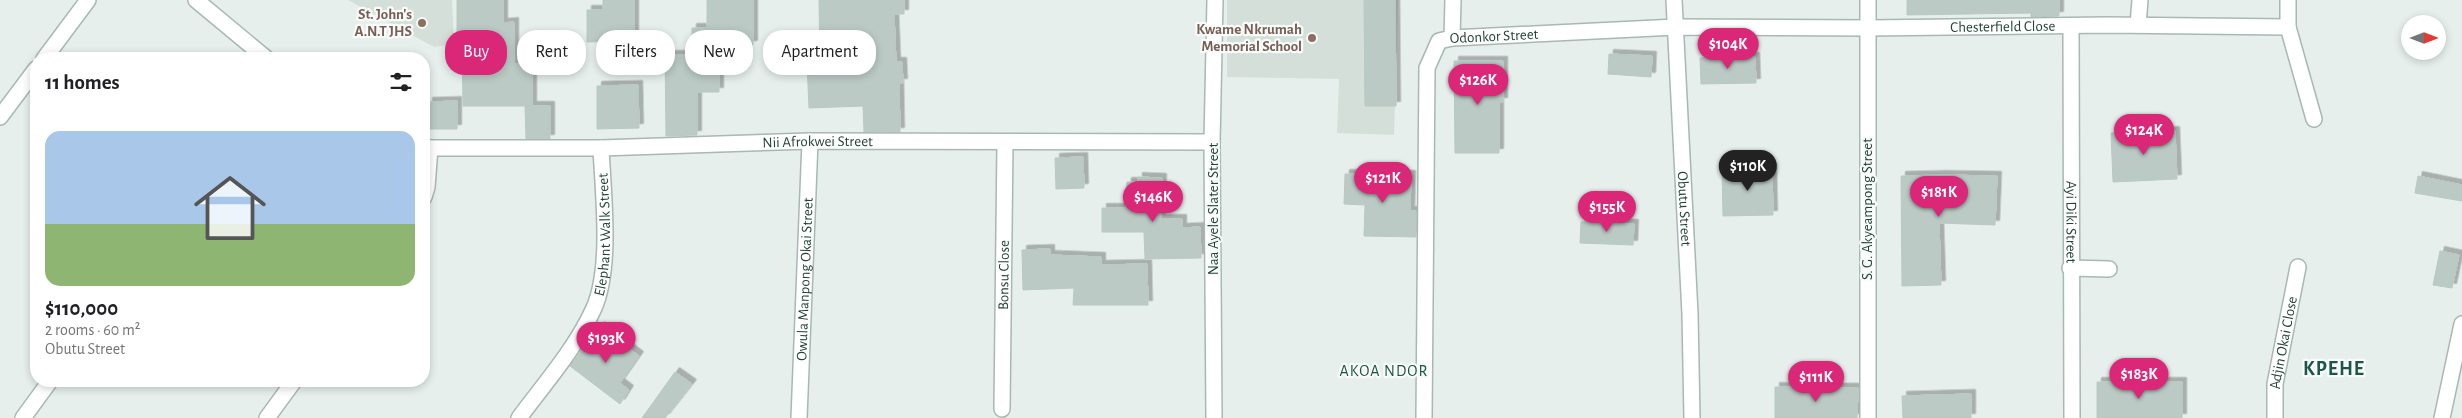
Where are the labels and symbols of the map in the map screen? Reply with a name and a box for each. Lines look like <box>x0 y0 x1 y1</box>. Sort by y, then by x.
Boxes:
place label: St. John's A.N.T JHS <box>355 7 412 39</box>
north arrow <box>2401 15 2446 60</box>
marker: St. John's A.N.T JHS <box>416 17 428 29</box>
street label: Chesterfield Close <box>1950 18 2056 34</box>
place label: Kwame Nkrumah Memorial School <box>1196 22 1302 54</box>
street label: Odonkor Street <box>1449 26 1539 46</box>
pin: $104K <box>1693 28 1763 70</box>
marker: Kwame Nkrumah Memorial School <box>1306 32 1318 44</box>
pin: $126K <box>1443 64 1513 106</box>
pin: $124K <box>2109 114 2179 156</box>
street label: Nii Afrokwei Street <box>762 133 873 150</box>
street label: S. G. Akyeampong Street <box>1860 138 1875 280</box>
street label: Naa Ayele Slater Street <box>1206 143 1221 275</box>
pin: $110K <box>1713 150 1783 192</box>
pin: $121K <box>1348 162 1418 204</box>
street label: Obutu Street <box>1675 171 1694 247</box>
street label: Elephant Walk Street <box>591 172 613 298</box>
pin: $181K <box>1904 176 1974 218</box>
pin: $146K <box>1118 180 1188 223</box>
street label: Ayi Diki Street <box>2064 181 2079 264</box>
pin: $155K <box>1572 190 1642 233</box>
street label: Owula Manpong Okai Street <box>794 197 815 361</box>
street label: Bonsu Close <box>996 240 1011 310</box>
street label: Adjin Okai Close <box>2268 295 2300 389</box>
pin: $193K <box>571 322 641 364</box>
pin: $183K <box>2104 358 2174 400</box>
district label: KPEHE <box>2303 359 2365 379</box>
pin: $111K <box>1781 360 1851 403</box>
district label: AKOA NDOR <box>1340 363 1428 379</box>

